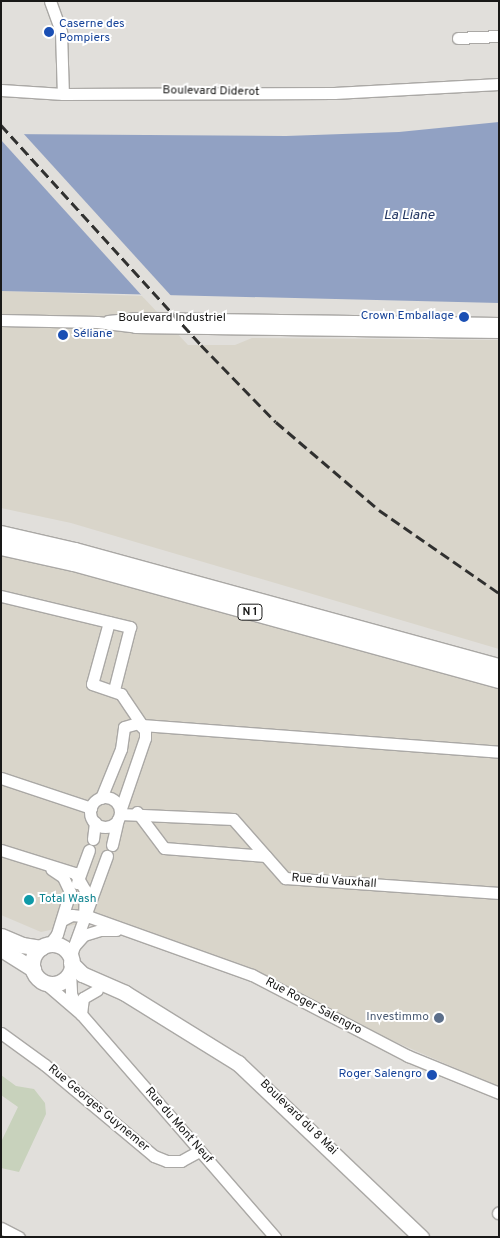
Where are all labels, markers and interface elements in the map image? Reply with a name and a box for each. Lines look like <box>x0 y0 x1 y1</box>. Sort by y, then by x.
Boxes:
place label: Caserne des Pompiers <box>59 18 125 46</box>
marker: Caserne des Pompiers <box>43 26 55 38</box>
street label: Boulevard Diderot <box>162 84 260 100</box>
water label: La Liane <box>383 208 435 224</box>
place label: Crown Emballage <box>361 310 454 324</box>
marker: Crown Emballage <box>458 311 470 323</box>
street label: Boulevard Industriel <box>118 312 226 326</box>
place label: Séliane <box>73 328 112 342</box>
marker: Séliane <box>57 329 69 341</box>
road number: N 1 <box>236 604 264 620</box>
street label: Rue du Vauxhall <box>291 872 377 892</box>
place label: Total Wash <box>39 893 97 907</box>
marker: Total Wash <box>23 894 35 906</box>
street label: Rue Roger Salengro <box>262 975 364 1039</box>
place label: Investimmo <box>366 1011 429 1025</box>
marker: Investimmo <box>433 1012 445 1024</box>
street label: Rue Georges Guynemer <box>44 1062 152 1156</box>
place label: Roger Salengro <box>339 1068 422 1082</box>
marker: Roger Salengro <box>426 1069 438 1081</box>
street label: Boulevard du 8 Mai <box>256 1077 340 1159</box>
street label: Rue du Mont Neuf <box>141 1085 215 1167</box>

